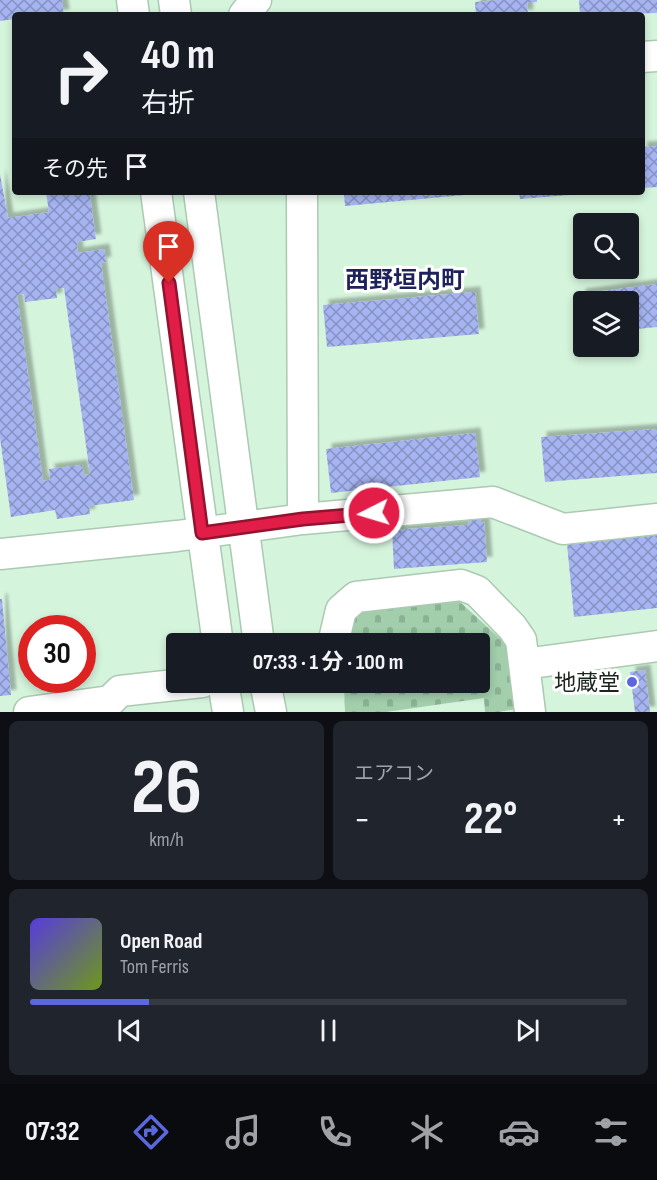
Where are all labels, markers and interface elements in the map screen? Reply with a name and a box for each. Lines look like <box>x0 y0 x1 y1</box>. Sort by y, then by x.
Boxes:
text: 40 m <box>141 30 215 81</box>
icon: right <box>42 36 120 114</box>
text: 右折 <box>141 88 195 120</box>
icon: arrive <box>120 150 153 183</box>
text: その先 <box>42 156 108 183</box>
map controls <box>573 213 639 357</box>
button: search <box>573 213 639 279</box>
pin <box>143 221 194 283</box>
icon: arrive <box>152 230 185 263</box>
district label: 西野垣内町 <box>345 266 465 295</box>
button: layers <box>573 291 639 357</box>
position arrow <box>342 481 406 545</box>
speed limit sign: 30 <box>18 615 96 693</box>
text: 07:33 · 1 分 · 100 m <box>253 649 403 676</box>
place label: 地蔵堂 <box>554 670 620 697</box>
marker: 地蔵堂 <box>625 675 639 689</box>
text: 26 <box>131 742 202 835</box>
text: エアコン <box>354 762 434 786</box>
text: 22° <box>464 792 517 847</box>
text: − <box>354 800 370 840</box>
text: + <box>611 800 627 840</box>
text: km/h <box>149 828 184 852</box>
text: Open Road <box>120 928 202 955</box>
text: Tom Ferris <box>120 955 189 979</box>
icon: previous <box>113 1014 146 1047</box>
icon: pause <box>312 1014 345 1047</box>
icon: next <box>511 1014 544 1047</box>
icon: directions <box>130 1111 172 1153</box>
icon: music <box>222 1111 264 1153</box>
icon: phone <box>314 1111 356 1153</box>
icon: climate <box>406 1111 448 1153</box>
icon: car <box>498 1111 540 1153</box>
icon: filters <box>590 1111 632 1153</box>
text: 07:32 <box>25 1116 79 1148</box>

